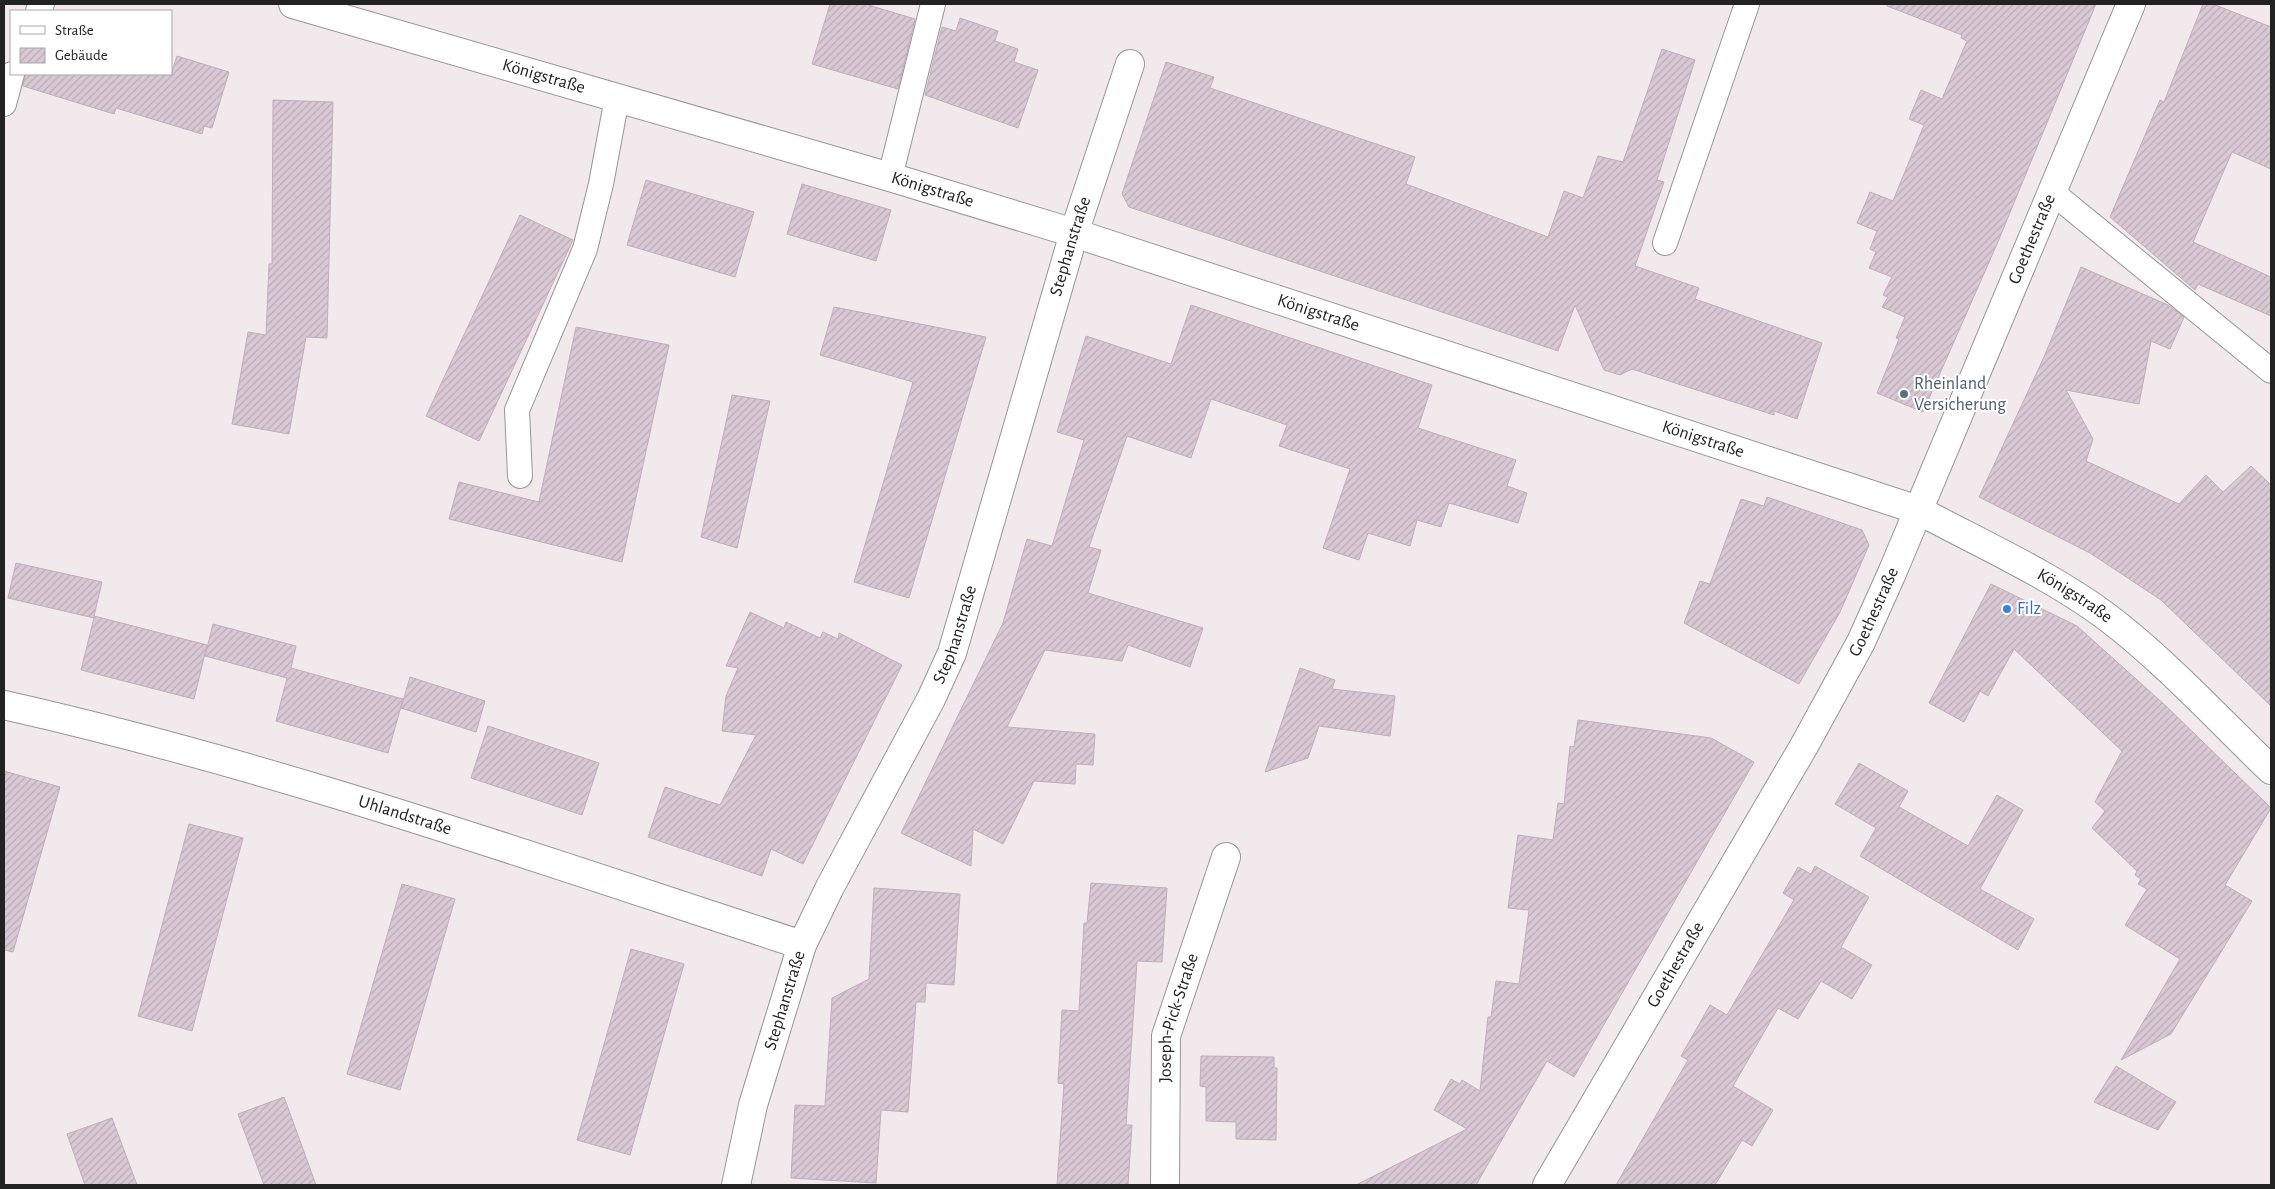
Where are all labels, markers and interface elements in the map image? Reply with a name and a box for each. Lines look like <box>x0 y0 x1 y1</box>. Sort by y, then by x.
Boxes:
legend <box>10 10 172 75</box>
text: Straße <box>55 23 94 38</box>
text: Gebäude <box>55 48 108 63</box>
street label: Königstraße <box>500 56 587 97</box>
street label: Königstraße <box>889 169 976 211</box>
street label: Goethestraße <box>2005 192 2059 287</box>
street label: Stephanstraße <box>1047 194 1094 298</box>
street label: Königstraße <box>1275 291 1362 335</box>
place label: Rheinland Versicherung <box>1914 375 2006 414</box>
marker: Rheinland Versicherung <box>1898 388 1910 400</box>
street label: Königstraße <box>1660 418 1746 461</box>
street label: Goethestraße <box>1846 565 1902 660</box>
street label: Königstraße <box>2034 566 2116 627</box>
street label: Stephanstraße <box>930 583 980 687</box>
place label: Filz <box>2017 600 2041 618</box>
marker: Filz <box>2001 603 2013 615</box>
street label: Uhlandstraße <box>356 792 454 839</box>
street label: Goethestraße <box>1644 919 1708 1011</box>
street label: Stephanstraße <box>761 949 809 1052</box>
street label: Joseph-Pick-Straße <box>1157 951 1202 1083</box>

